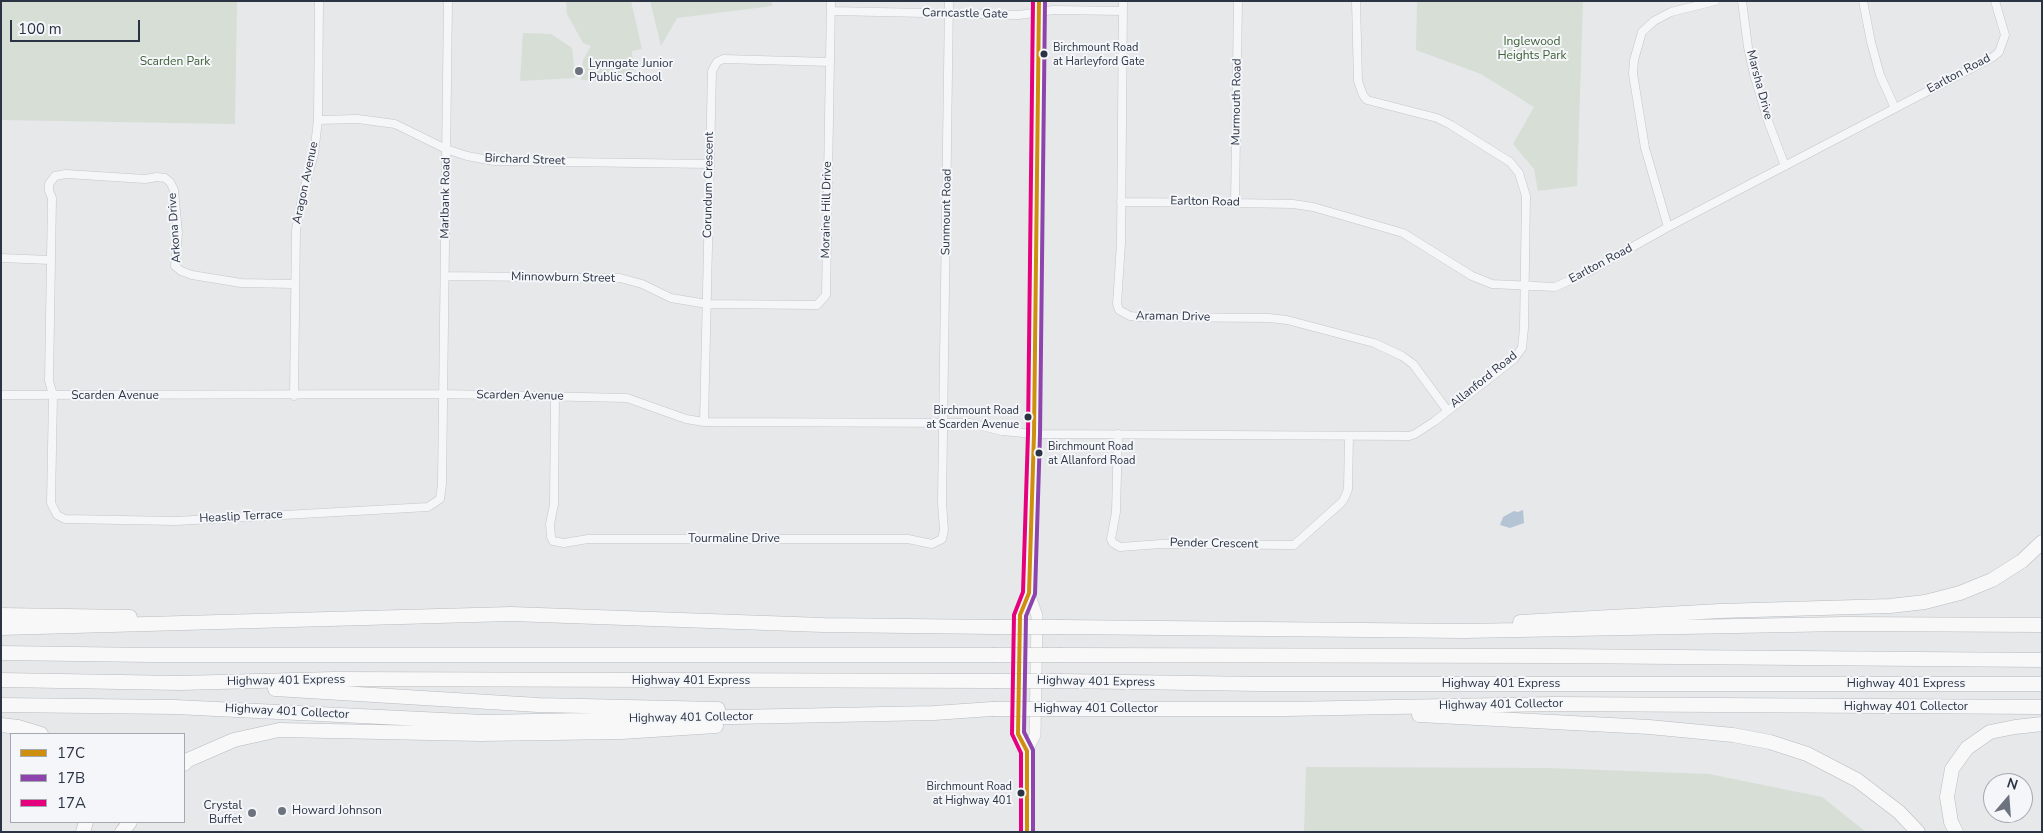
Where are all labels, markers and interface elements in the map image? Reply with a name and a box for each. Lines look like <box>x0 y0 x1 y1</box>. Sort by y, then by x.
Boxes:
street label: Carncastle Gate <box>922 6 1008 22</box>
scale bar <box>12 10 142 42</box>
text: 100 m <box>18 19 62 39</box>
park label: Inglewood Heights Park <box>1497 35 1567 63</box>
place label: Birchmount Road at Harleyford Gate <box>1053 41 1145 67</box>
marker: Birchmount Road at Harleyford Gate <box>1039 49 1049 59</box>
street label: Marsha Drive <box>1743 49 1775 121</box>
street label: Earlton Road <box>1925 51 1993 97</box>
park label: Scarden Park <box>140 55 210 69</box>
place label: Lynngate Junior Public School <box>589 57 673 85</box>
street label: Murmouth Road <box>1229 58 1245 146</box>
marker: Lynngate Junior Public School <box>573 65 585 77</box>
street label: Corundum Crescent <box>701 132 717 238</box>
street label: Aragon Avenue <box>290 141 322 225</box>
street label: Birchard Street <box>484 151 566 169</box>
street label: Marlbank Road <box>438 157 454 239</box>
street label: Moraine Hill Drive <box>819 161 835 259</box>
street label: Sunmount Road <box>939 169 955 255</box>
street label: Arkona Drive <box>165 192 185 264</box>
street label: Earlton Road <box>1170 194 1240 210</box>
street label: Earlton Road <box>1567 241 1635 287</box>
street label: Minnowburn Street <box>511 270 615 286</box>
street label: Araman Drive <box>1136 309 1210 325</box>
street label: Allanford Road <box>1448 349 1520 411</box>
street label: Scarden Avenue <box>476 388 564 404</box>
street label: Scarden Avenue <box>71 389 159 403</box>
place label: Birchmount Road at Scarden Avenue <box>926 404 1019 430</box>
marker: Birchmount Road at Scarden Avenue <box>1023 412 1033 422</box>
place label: Birchmount Road at Allanford Road <box>1048 440 1135 466</box>
marker: Birchmount Road at Allanford Road <box>1034 448 1044 458</box>
street label: Heaslip Terrace <box>199 508 283 526</box>
street label: Tourmaline Drive <box>688 532 780 546</box>
street label: Pender Crescent <box>1170 536 1258 552</box>
street label: Highway 401 Express <box>227 673 345 689</box>
street label: Highway 401 Express <box>632 674 750 688</box>
street label: Highway 401 Express <box>1037 674 1155 690</box>
street label: Highway 401 Express <box>1442 677 1560 691</box>
street label: Highway 401 Express <box>1847 677 1965 691</box>
street label: Highway 401 Collector <box>1439 697 1563 713</box>
street label: Highway 401 Collector <box>1844 700 1968 714</box>
street label: Highway 401 Collector <box>225 702 349 722</box>
street label: Highway 401 Collector <box>1034 702 1158 716</box>
street label: Highway 401 Collector <box>629 710 753 726</box>
legend <box>10 733 185 823</box>
text: 17C <box>57 743 85 763</box>
text: 17B <box>57 768 85 788</box>
north arrow <box>1983 773 2033 823</box>
text: N <box>2005 774 2020 795</box>
place label: Birchmount Road at Highway 401 <box>927 780 1012 806</box>
marker: Birchmount Road at Highway 401 <box>1016 788 1026 798</box>
text: 17A <box>57 793 86 813</box>
place label: Crystal Buffet <box>203 799 242 827</box>
place label: Howard Johnson <box>292 804 382 818</box>
marker: Howard Johnson <box>276 805 288 817</box>
marker: Crystal Buffet <box>246 807 258 819</box>

